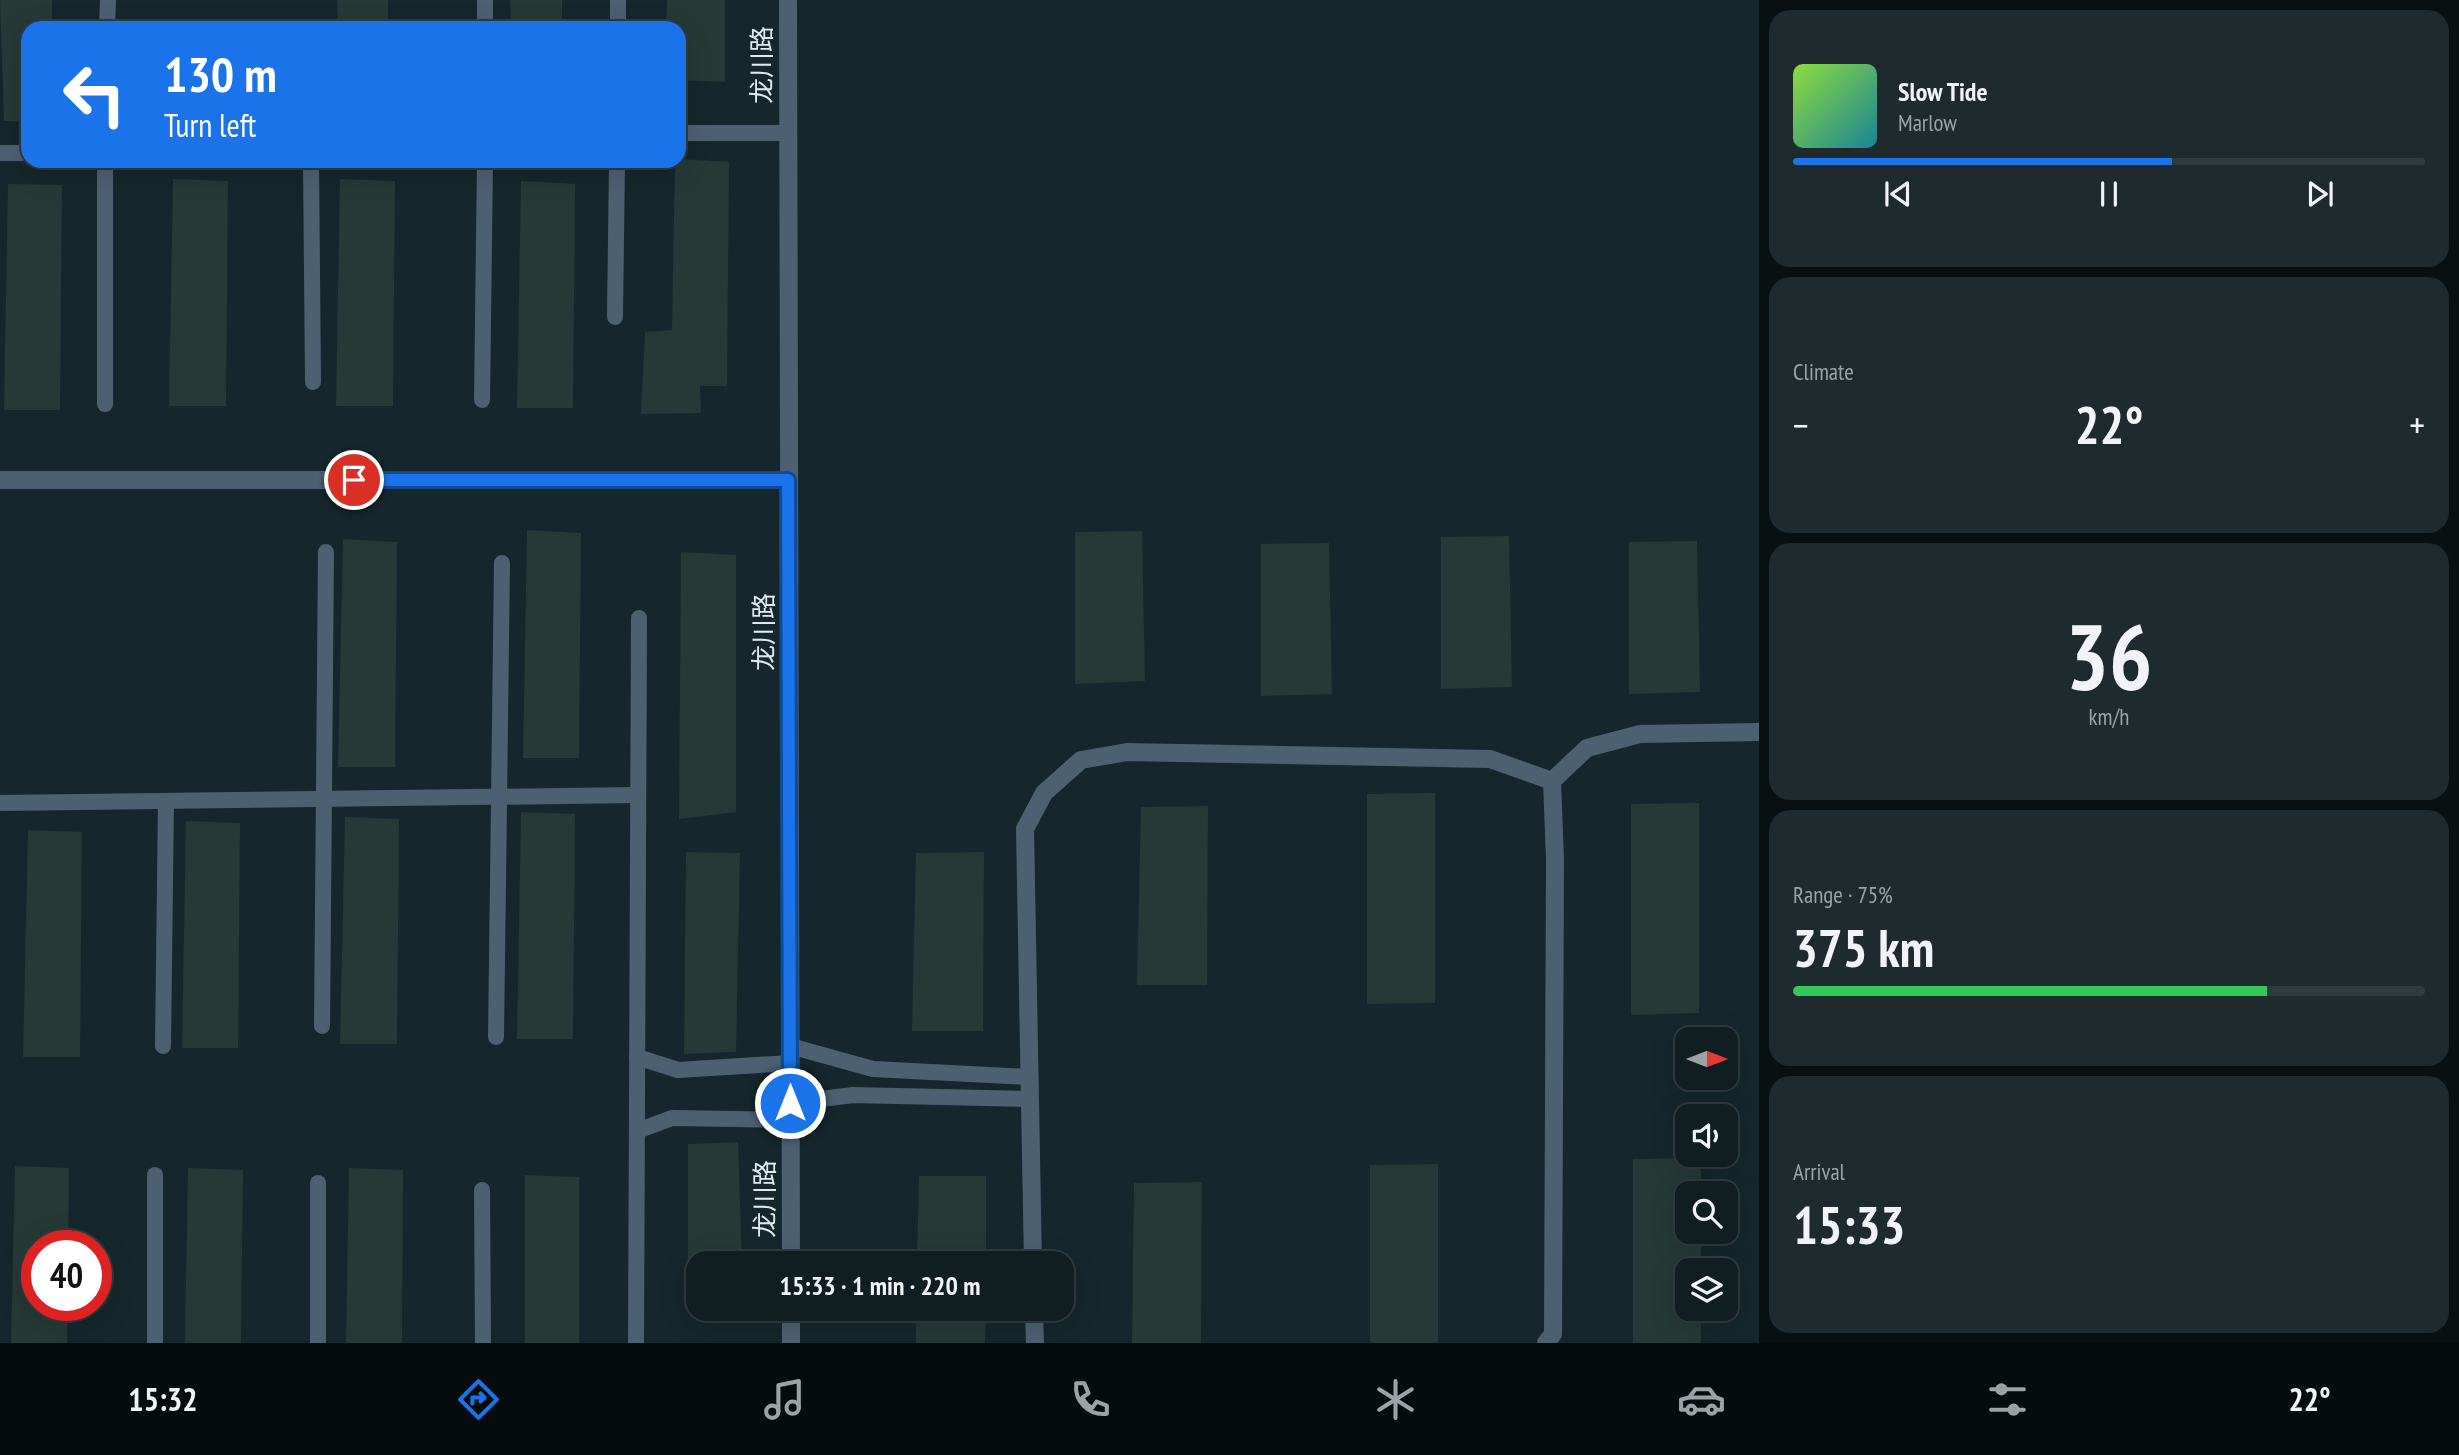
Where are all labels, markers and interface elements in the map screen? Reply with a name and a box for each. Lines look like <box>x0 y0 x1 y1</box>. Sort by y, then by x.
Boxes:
street label: 龙川路 <box>745 26 778 104</box>
text: 130 m <box>164 42 277 106</box>
icon: left <box>49 49 140 140</box>
text: Slow Tide <box>1898 75 1988 108</box>
text: Turn left <box>164 104 256 146</box>
text: Marlow <box>1898 108 1957 137</box>
icon: previous <box>1879 175 1917 213</box>
icon: pause <box>2090 175 2128 213</box>
icon: next <box>2301 175 2339 213</box>
text: Climate <box>1793 357 1854 386</box>
text: 22° <box>2075 391 2143 458</box>
text: − <box>1793 400 1809 449</box>
text: + <box>2409 400 2425 449</box>
pin <box>324 450 384 510</box>
icon: arrive <box>335 461 373 499</box>
street label: 龙川路 <box>747 593 780 671</box>
text: 36 <box>2066 597 2153 715</box>
text: km/h <box>2089 702 2129 731</box>
text: Range · 75% <box>1793 880 1893 909</box>
text: 375 km <box>1793 914 1934 981</box>
north arrow <box>1675 1027 1738 1090</box>
map controls <box>1675 1027 1738 1321</box>
position arrow <box>753 1066 827 1140</box>
button: sound <box>1675 1104 1738 1167</box>
text: Arrival <box>1793 1157 1845 1186</box>
street label: 龙川路 <box>748 1160 781 1238</box>
button: search <box>1675 1181 1738 1244</box>
text: 15:33 <box>1793 1191 1905 1258</box>
speed limit sign: 40 <box>21 1230 112 1321</box>
button: layers <box>1675 1258 1738 1321</box>
text: 15:33 · 1 min · 220 m <box>780 1269 980 1302</box>
icon: directions <box>454 1375 503 1424</box>
icon: music <box>760 1375 809 1424</box>
icon: phone <box>1066 1375 1115 1424</box>
icon: climate <box>1371 1375 1420 1424</box>
icon: car <box>1677 1375 1726 1424</box>
icon: filters <box>1983 1375 2032 1424</box>
text: 15:32 <box>128 1378 198 1420</box>
text: 22° <box>2288 1378 2331 1420</box>

